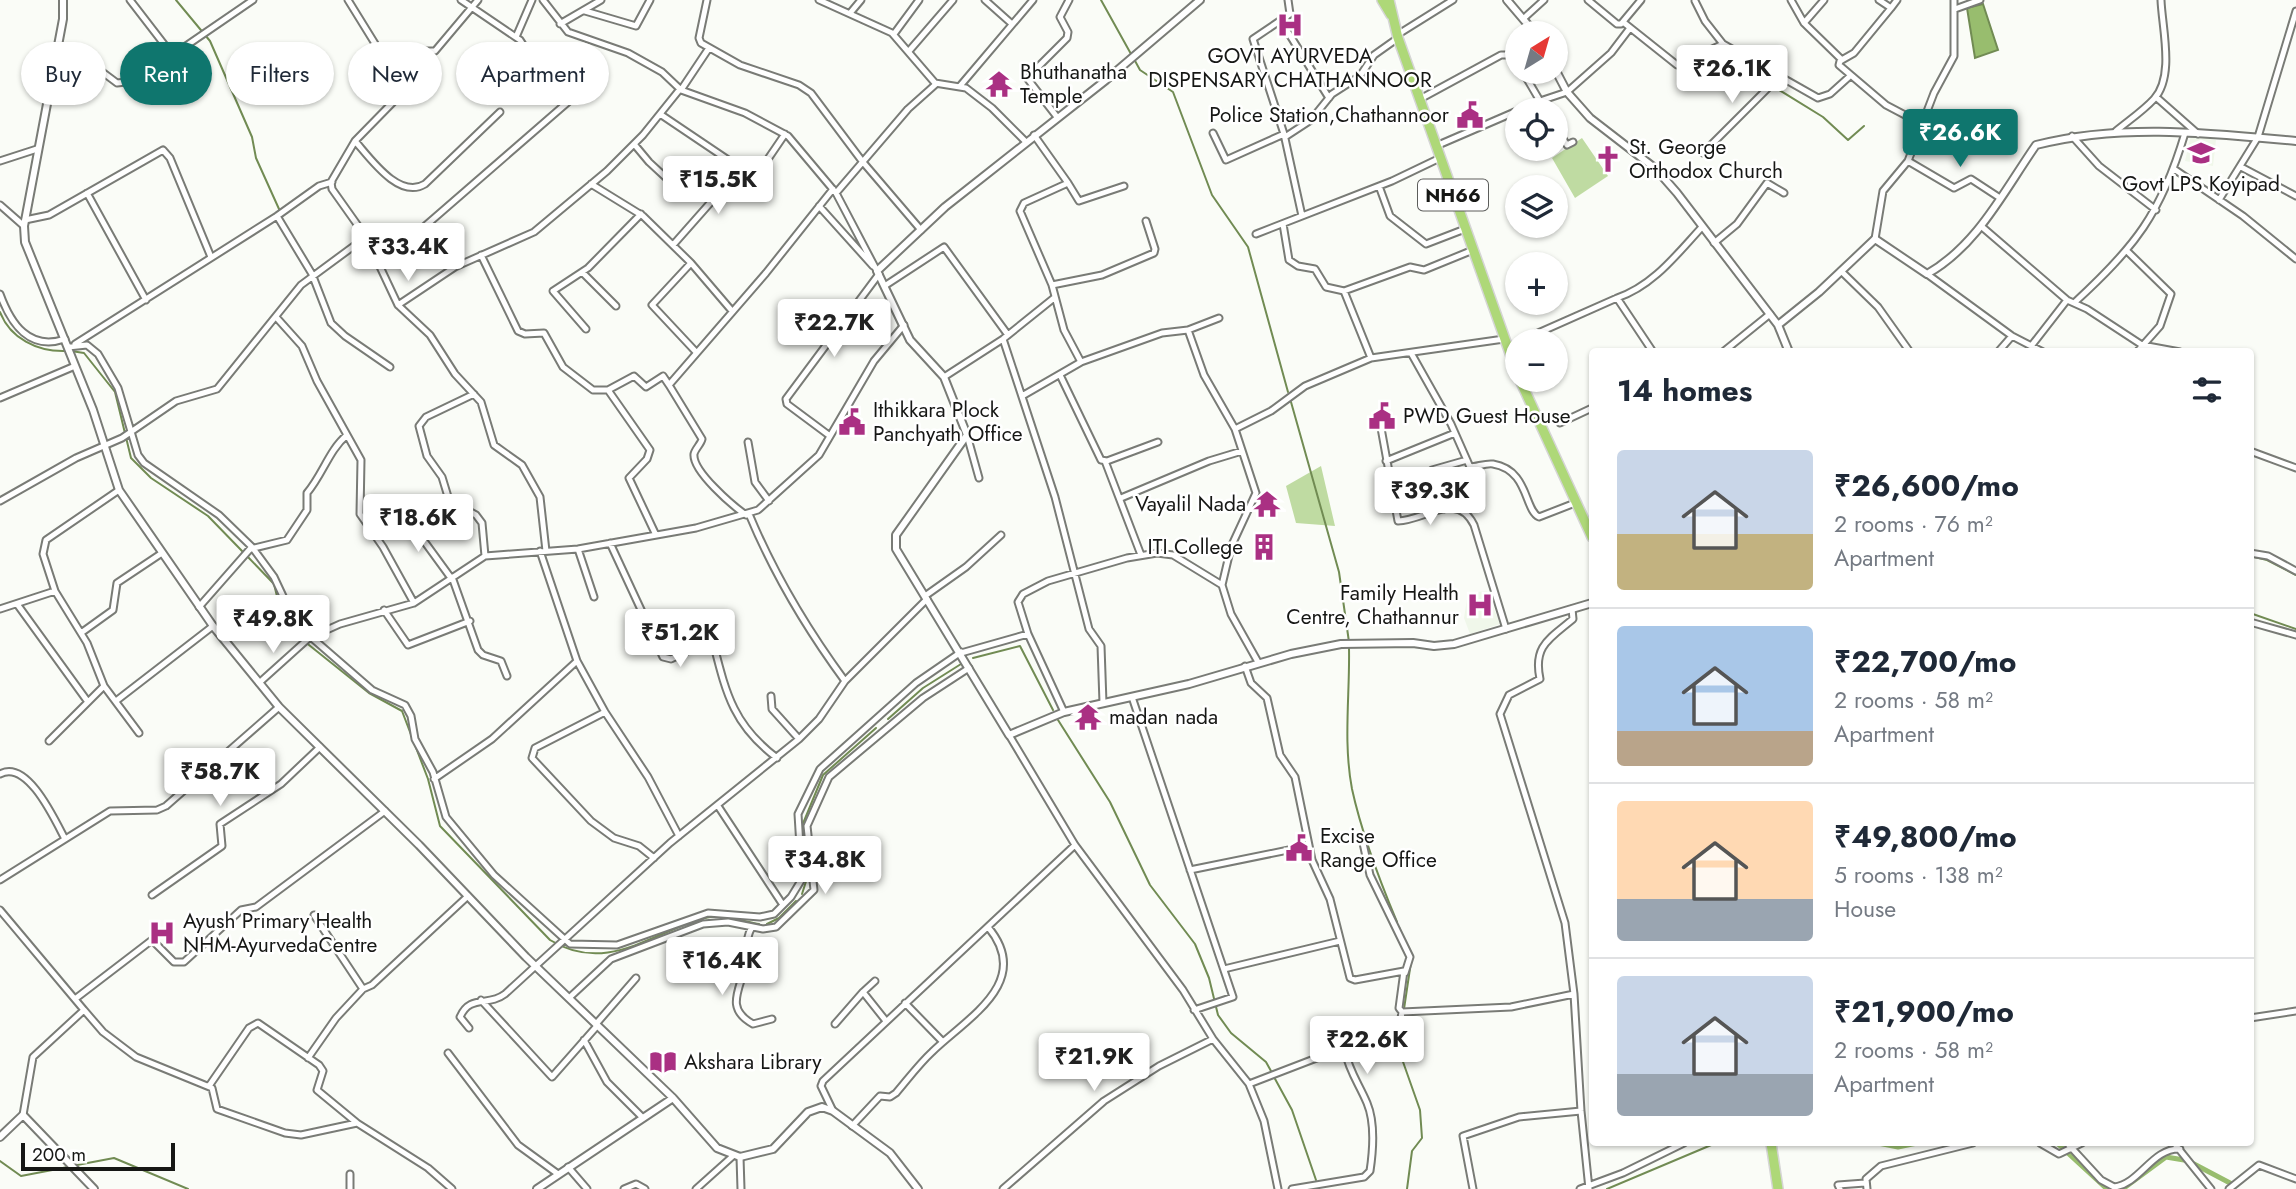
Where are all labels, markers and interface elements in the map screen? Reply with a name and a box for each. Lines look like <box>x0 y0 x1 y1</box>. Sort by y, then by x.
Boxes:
hospital icon: GOVT AYURVEDA DISPENSARY CHATHANNOOR <box>1275 10 1305 40</box>
north arrow <box>1505 21 1568 84</box>
map controls <box>1505 21 1568 392</box>
place label: GOVT AYURVEDA DISPENSARY CHATHANNOOR <box>1148 41 1432 95</box>
chip: Buy <box>21 42 106 105</box>
chip: Rent <box>120 42 212 105</box>
chip: Filters <box>226 42 334 105</box>
chip: New <box>348 42 442 105</box>
chip: Apartment <box>456 42 609 105</box>
pin: ₹26.1K <box>1675 46 1789 105</box>
text: ₹26.1K <box>1693 51 1771 85</box>
place label: Bhuthanatha Temple <box>1020 57 1127 111</box>
temple icon: Bhuthanatha Temple <box>984 69 1014 99</box>
button: locate <box>1505 98 1568 161</box>
place label: Police Station,Chathannoor <box>1209 100 1450 130</box>
public building icon: Police Station,Chathannoor <box>1455 100 1485 130</box>
pin: ₹26.6K <box>1903 110 2017 169</box>
text: ₹26.6K <box>1919 115 2001 149</box>
place label: St. George Orthodox Church <box>1629 132 1783 186</box>
school or university icon: Govt LPS Koyipad <box>2186 138 2216 168</box>
church icon: St. George Orthodox Church <box>1593 144 1623 174</box>
pin: ₹15.5K <box>661 156 775 216</box>
text: ₹15.5K <box>679 162 757 196</box>
place label: Govt LPS Koyipad <box>2122 169 2280 199</box>
button: layers <box>1505 175 1568 238</box>
road number: NH66 <box>1418 180 1488 210</box>
pin: ₹33.4K <box>351 224 465 283</box>
text: ₹33.4K <box>368 229 448 263</box>
button: + <box>1505 252 1568 315</box>
pin: ₹22.7K <box>777 300 891 359</box>
text: ₹22.7K <box>794 305 874 339</box>
button: − <box>1505 329 1568 392</box>
text: 14 homes <box>1617 369 1752 412</box>
icon: filters <box>2188 371 2226 409</box>
place label: Ithikkara Plock Panchyath Office <box>873 395 1023 449</box>
public building icon: PWD Guest House <box>1367 401 1397 431</box>
place label: PWD Guest House <box>1403 401 1571 431</box>
public building icon: Ithikkara Plock Panchyath Office <box>837 407 867 437</box>
text: ₹26,600/mo <box>1834 464 2019 507</box>
pin: ₹39.3K <box>1373 468 1487 527</box>
text: ₹39.3K <box>1391 473 1469 507</box>
icon: home <box>1673 478 1757 562</box>
place label: Vayalil Nada <box>1135 489 1246 519</box>
temple icon: Vayalil Nada <box>1252 489 1282 519</box>
pin: ₹18.6K <box>361 494 475 554</box>
text: ₹18.6K <box>379 500 457 534</box>
text: 2 rooms · 76 m² <box>1834 507 1993 541</box>
place label: ITI College <box>1148 532 1243 562</box>
building icon: ITI College <box>1249 532 1279 562</box>
text: Apartment <box>1834 541 1934 575</box>
place label: Family Health Centre, Chathannur <box>1286 578 1460 632</box>
hospital icon: Family Health Centre, Chathannur <box>1465 590 1495 620</box>
pin: ₹49.8K <box>216 596 330 655</box>
text: ₹49.8K <box>233 601 313 635</box>
pin: ₹51.2K <box>623 610 737 669</box>
text: ₹51.2K <box>641 615 719 649</box>
text: ₹22,700/mo <box>1834 640 2017 683</box>
icon: home <box>1673 654 1757 738</box>
text: 2 rooms · 58 m² <box>1834 683 1993 717</box>
temple icon: madan nada <box>1073 702 1103 732</box>
place label: madan nada <box>1109 702 1218 732</box>
text: Apartment <box>1834 717 1934 751</box>
pin: ₹58.7K <box>163 748 277 808</box>
text: ₹58.7K <box>180 754 260 788</box>
text: ₹49,800/mo <box>1834 815 2017 858</box>
place label: Excise Range Office <box>1320 821 1437 875</box>
icon: home <box>1673 829 1757 913</box>
public building icon: Excise Range Office <box>1284 833 1314 863</box>
pin: ₹34.8K <box>768 836 882 896</box>
text: ₹34.8K <box>784 842 866 876</box>
text: 5 rooms · 138 m² <box>1834 858 2003 892</box>
text: House <box>1834 892 1896 926</box>
place label: Ayush Primary Health NHM-AyurvedaCentre <box>183 906 378 960</box>
hospital icon: Ayush Primary Health NHM-AyurvedaCentre <box>147 918 177 948</box>
pin: ₹16.4K <box>665 937 779 997</box>
text: ₹16.4K <box>682 943 762 977</box>
text: ₹21,900/mo <box>1834 990 2014 1033</box>
icon: home <box>1673 1004 1757 1088</box>
pin: ₹22.6K <box>1310 1016 1424 1076</box>
text: ₹22.6K <box>1326 1022 1408 1056</box>
text: 2 rooms · 58 m² <box>1834 1033 1993 1067</box>
pin: ₹21.9K <box>1037 1034 1151 1093</box>
text: ₹21.9K <box>1055 1039 1133 1073</box>
library icon: Akshara Library <box>648 1047 678 1077</box>
place label: Akshara Library <box>684 1047 822 1077</box>
text: Apartment <box>1834 1067 1934 1101</box>
scale bar <box>21 1140 175 1172</box>
text: 200 m <box>32 1141 86 1168</box>

